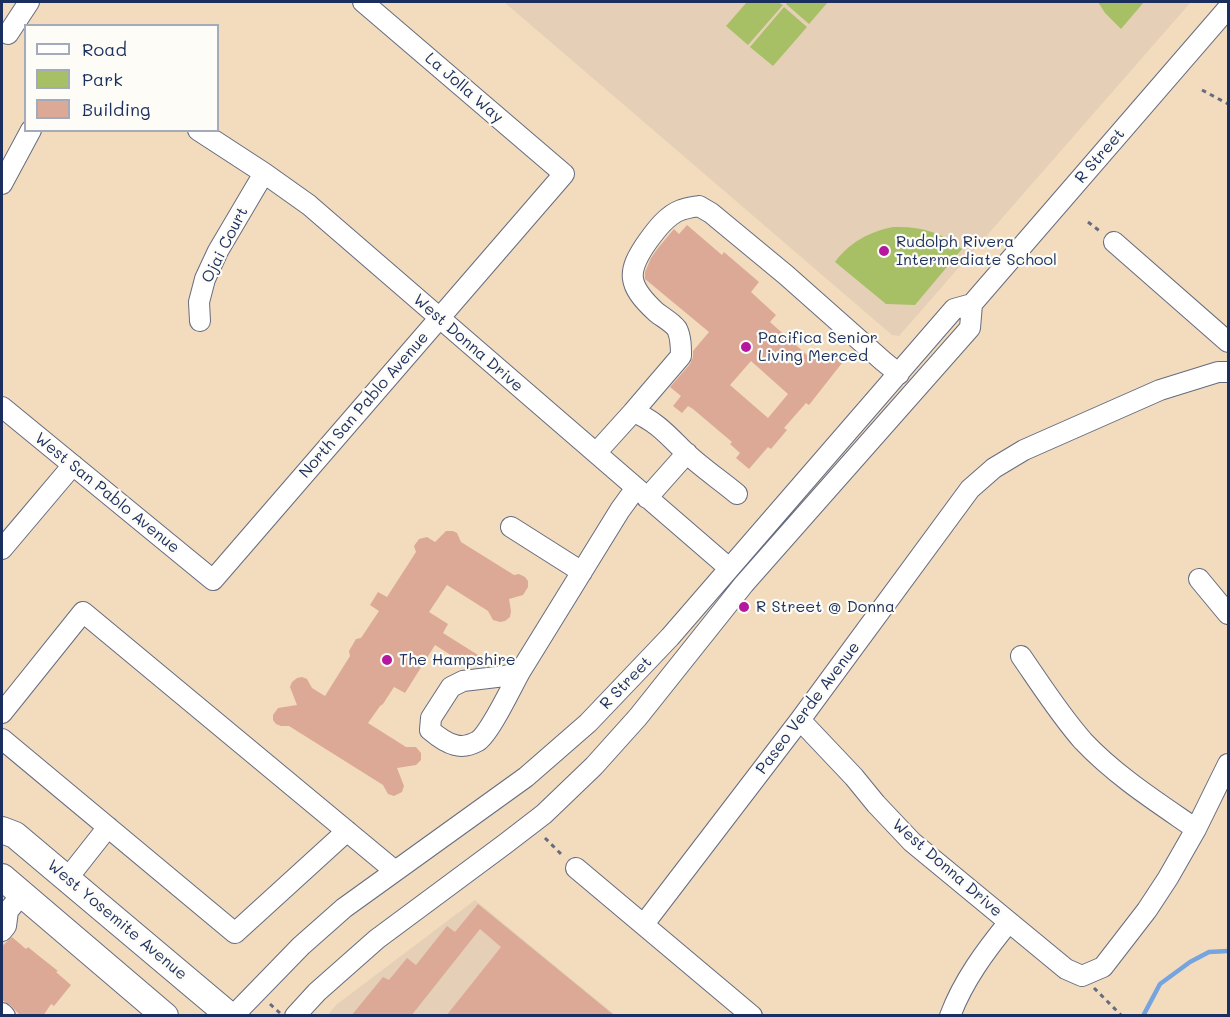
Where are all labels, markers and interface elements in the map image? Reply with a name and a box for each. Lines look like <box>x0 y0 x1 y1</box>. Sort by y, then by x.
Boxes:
legend <box>24 24 219 132</box>
text: Road <box>82 37 127 61</box>
street label: La Jolla Way <box>421 49 507 127</box>
text: Park <box>82 67 123 91</box>
text: Building <box>82 97 150 121</box>
street label: R Street <box>1071 125 1129 187</box>
street label: Ojai Court <box>198 204 252 286</box>
place label: Rudolph Rivera Intermediate School <box>896 232 1057 270</box>
marker: Rudolph Rivera Intermediate School <box>877 244 891 258</box>
street label: West Donna Drive <box>409 290 527 396</box>
street label: North San Pablo Avenue <box>295 328 433 482</box>
place label: Pacifica Senior Living Merced <box>758 328 878 366</box>
marker: Pacifica Senior Living Merced <box>739 340 753 354</box>
street label: West San Pablo Avenue <box>31 429 183 557</box>
place label: R Street @ Donna <box>756 597 895 617</box>
marker: R Street @ Donna <box>737 600 751 614</box>
street label: Paseo Verde Avenue <box>752 638 864 778</box>
place label: The Hampshire <box>399 650 516 670</box>
street label: R Street <box>596 652 656 714</box>
marker: The Hampshire <box>380 653 394 667</box>
street label: West Donna Drive <box>888 815 1006 921</box>
street label: West Yosemite Avenue <box>43 856 191 984</box>

